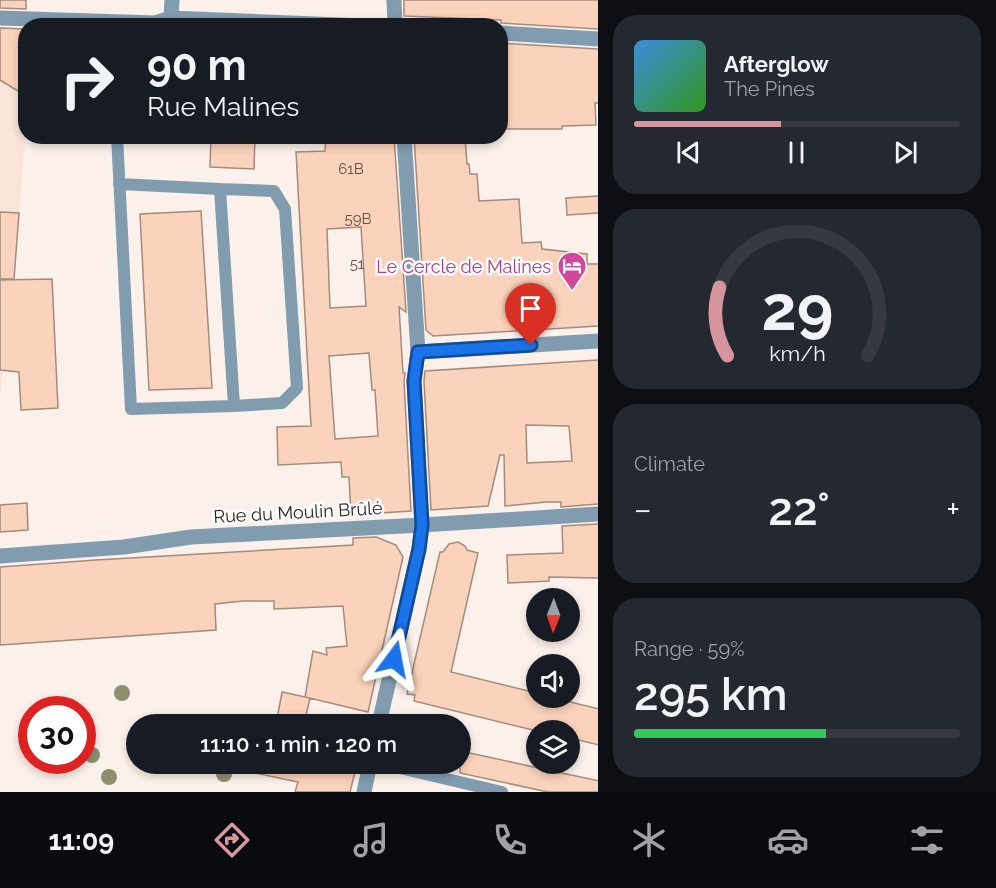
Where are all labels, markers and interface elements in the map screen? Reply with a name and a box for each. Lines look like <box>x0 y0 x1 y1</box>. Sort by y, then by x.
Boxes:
text: 90 m <box>147 41 247 90</box>
icon: right <box>48 42 126 120</box>
text: Afterglow <box>724 51 829 77</box>
text: The Pines <box>724 77 815 101</box>
text: Rue Malines <box>147 91 299 122</box>
icon: previous <box>672 136 705 169</box>
icon: pause <box>780 136 813 169</box>
icon: next <box>889 136 922 169</box>
house number: 61B <box>338 160 364 178</box>
house number: 59B <box>345 210 371 228</box>
hotel icon: Le Cercle de Malines <box>556 250 588 292</box>
house number: 51 <box>350 255 365 273</box>
place label: Le Cercle de Malines <box>376 256 551 277</box>
text: 29 <box>761 271 833 345</box>
pin <box>505 283 556 345</box>
icon: arrive <box>514 292 547 325</box>
text: km/h <box>769 341 825 366</box>
text: Climate <box>634 452 705 476</box>
text: 22° <box>768 483 830 536</box>
text: − <box>634 490 652 529</box>
text: + <box>946 490 960 529</box>
street label: Rue du Moulin Brûlé <box>213 497 384 527</box>
north arrow <box>526 588 580 642</box>
map controls <box>526 588 580 774</box>
position arrow <box>362 627 426 691</box>
text: Range · 59% <box>634 637 744 661</box>
button: sound <box>526 654 580 708</box>
text: 295 km <box>634 668 788 721</box>
speed limit sign: 30 <box>18 696 96 774</box>
button: layers <box>526 720 580 774</box>
text: 11:10 · 1 min · 120 m <box>200 731 397 757</box>
icon: directions <box>211 819 253 861</box>
icon: music <box>350 819 392 861</box>
icon: phone <box>489 819 531 861</box>
icon: climate <box>628 819 670 861</box>
icon: car <box>767 819 809 861</box>
icon: filters <box>906 819 948 861</box>
text: 11:09 <box>48 825 114 856</box>

